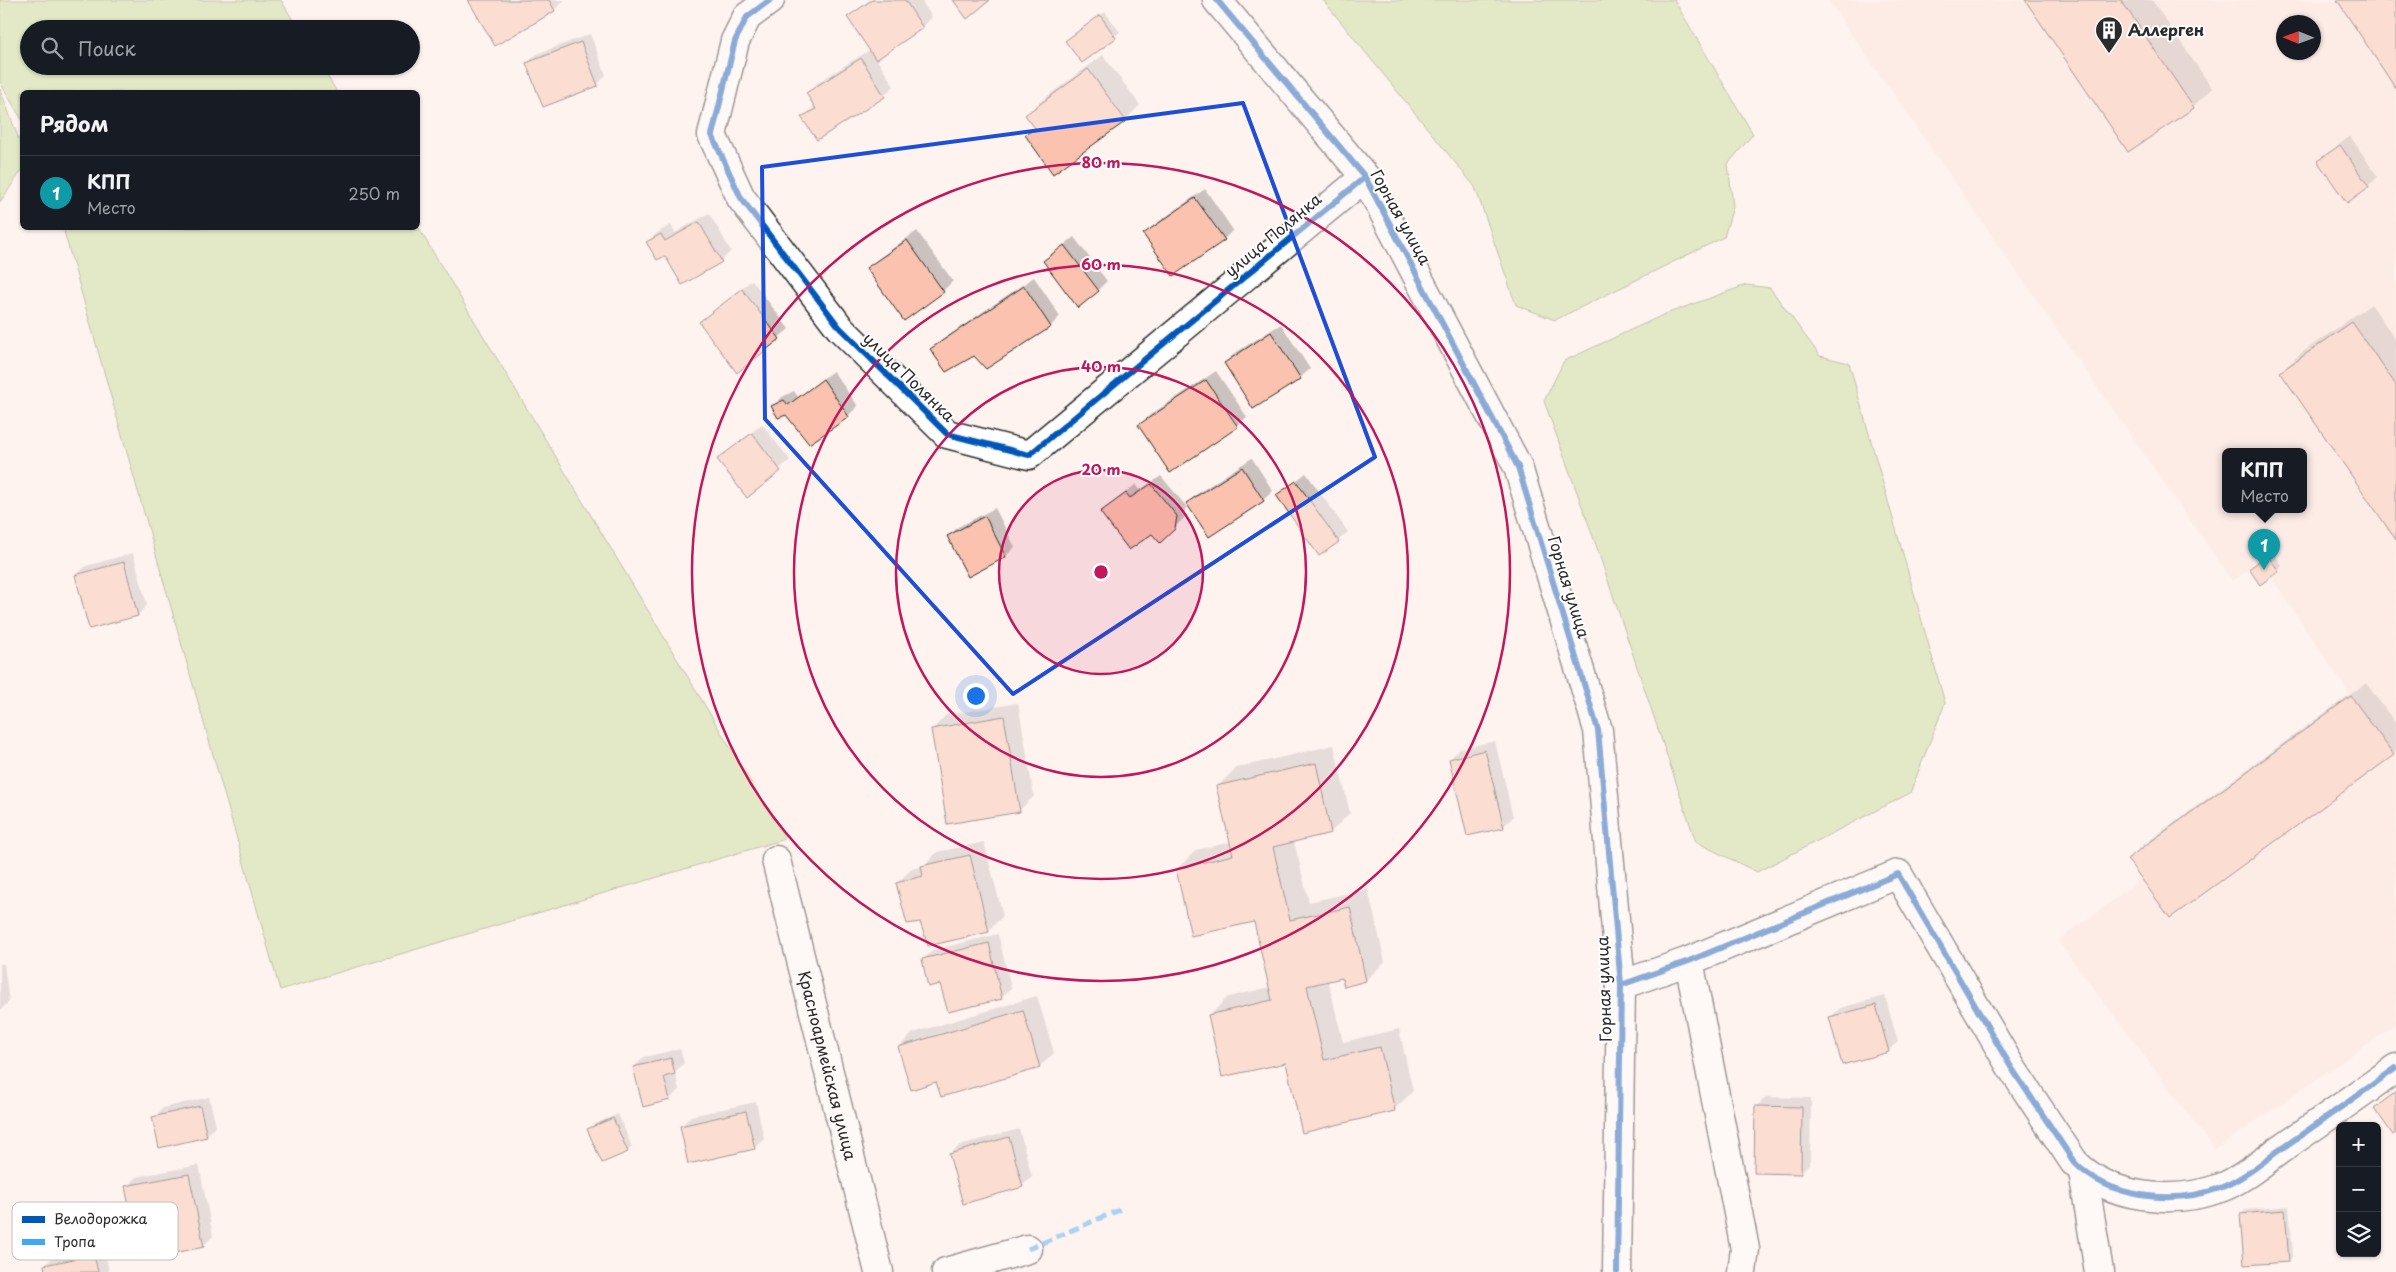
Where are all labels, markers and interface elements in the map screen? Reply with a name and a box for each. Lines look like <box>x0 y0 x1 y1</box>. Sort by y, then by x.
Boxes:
building icon: Аллерген <box>2094 15 2124 54</box>
north arrow <box>2276 15 2321 60</box>
place label: Аллерген <box>2128 17 2204 41</box>
search box <box>20 20 420 75</box>
icon: search <box>38 34 66 62</box>
text: Поиск <box>78 34 136 62</box>
text: Рядом <box>40 107 108 139</box>
text: 80 m <box>1081 150 1121 173</box>
street label: Горная улица <box>1366 164 1438 269</box>
text: КПП <box>87 167 131 195</box>
text: 1 <box>52 181 60 205</box>
text: 250 m <box>349 181 400 205</box>
street label: улица Полянка <box>1219 187 1326 282</box>
text: Место <box>87 195 136 219</box>
text: 60 m <box>1081 252 1121 275</box>
street label: улица Полянка <box>858 326 961 427</box>
text: 40 m <box>1081 354 1121 377</box>
popup <box>2222 448 2307 513</box>
text: КПП <box>2240 455 2284 483</box>
text: 20 m <box>1082 457 1120 480</box>
text: Место <box>2240 483 2289 507</box>
pin: 1 <box>2248 529 2280 570</box>
street label: Горная улица <box>1543 533 1597 641</box>
centre of rings <box>1092 563 1110 581</box>
your location <box>963 683 989 709</box>
street label: Горная улица <box>1589 936 1617 1042</box>
street label: Красноармейская улица <box>793 968 864 1163</box>
map controls <box>2336 1122 2381 1257</box>
button: + <box>2336 1122 2381 1167</box>
button: − <box>2336 1167 2381 1212</box>
legend <box>12 1202 178 1260</box>
text: Велодорожка <box>54 1208 148 1229</box>
button: layers <box>2336 1212 2381 1257</box>
text: Тропа <box>54 1231 96 1252</box>

